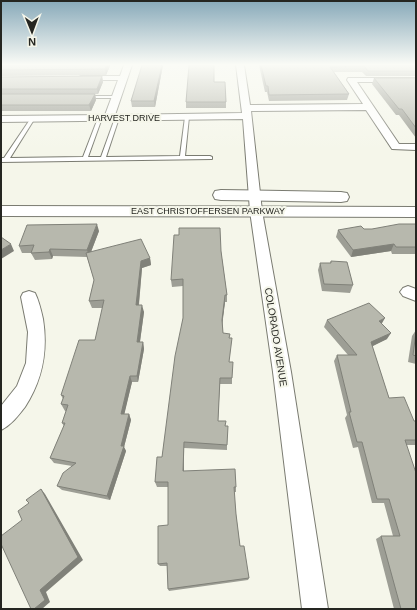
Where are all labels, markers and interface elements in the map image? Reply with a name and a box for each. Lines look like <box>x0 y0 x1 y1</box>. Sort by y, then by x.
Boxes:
north arrow <box>12 12 52 52</box>
text: N <box>28 36 36 48</box>
street label: HARVEST DRIVE <box>88 113 160 123</box>
street label: EAST CHRISTOFFERSEN PARKWAY <box>131 206 285 216</box>
street label: COLORADO AVENUE <box>263 287 289 387</box>

